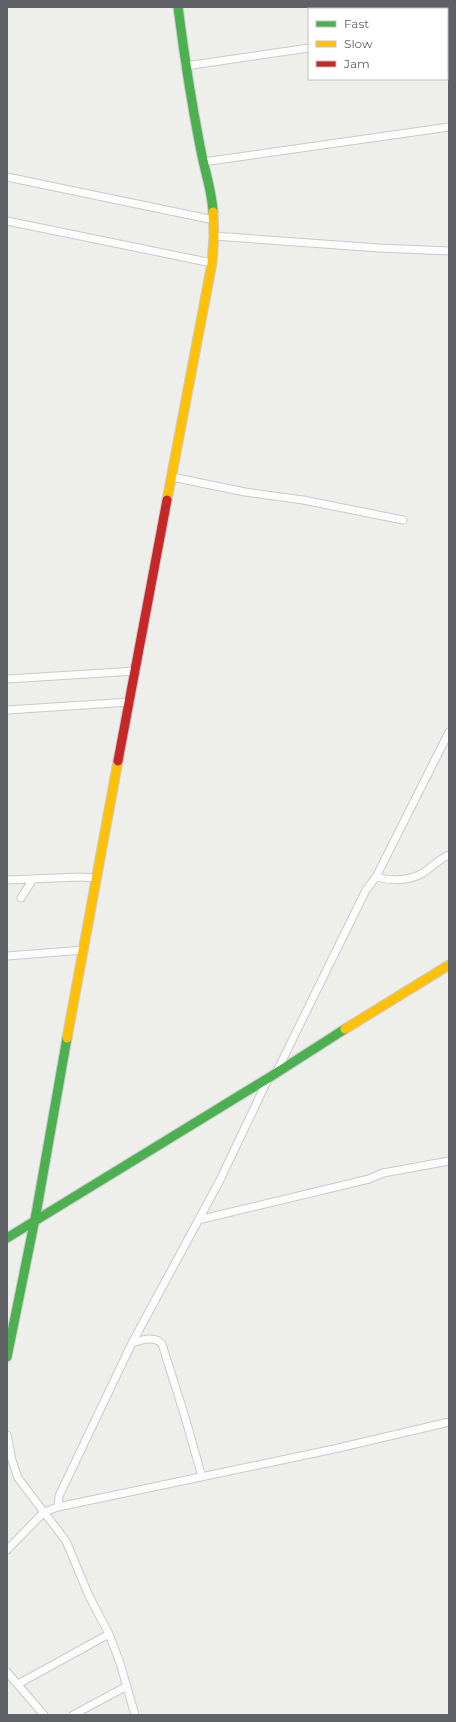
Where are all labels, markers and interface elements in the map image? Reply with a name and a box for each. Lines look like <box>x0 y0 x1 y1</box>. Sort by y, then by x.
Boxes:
legend <box>308 8 448 80</box>
text: Fast <box>344 16 369 31</box>
text: Slow <box>344 36 373 51</box>
text: Jam <box>343 56 370 71</box>

